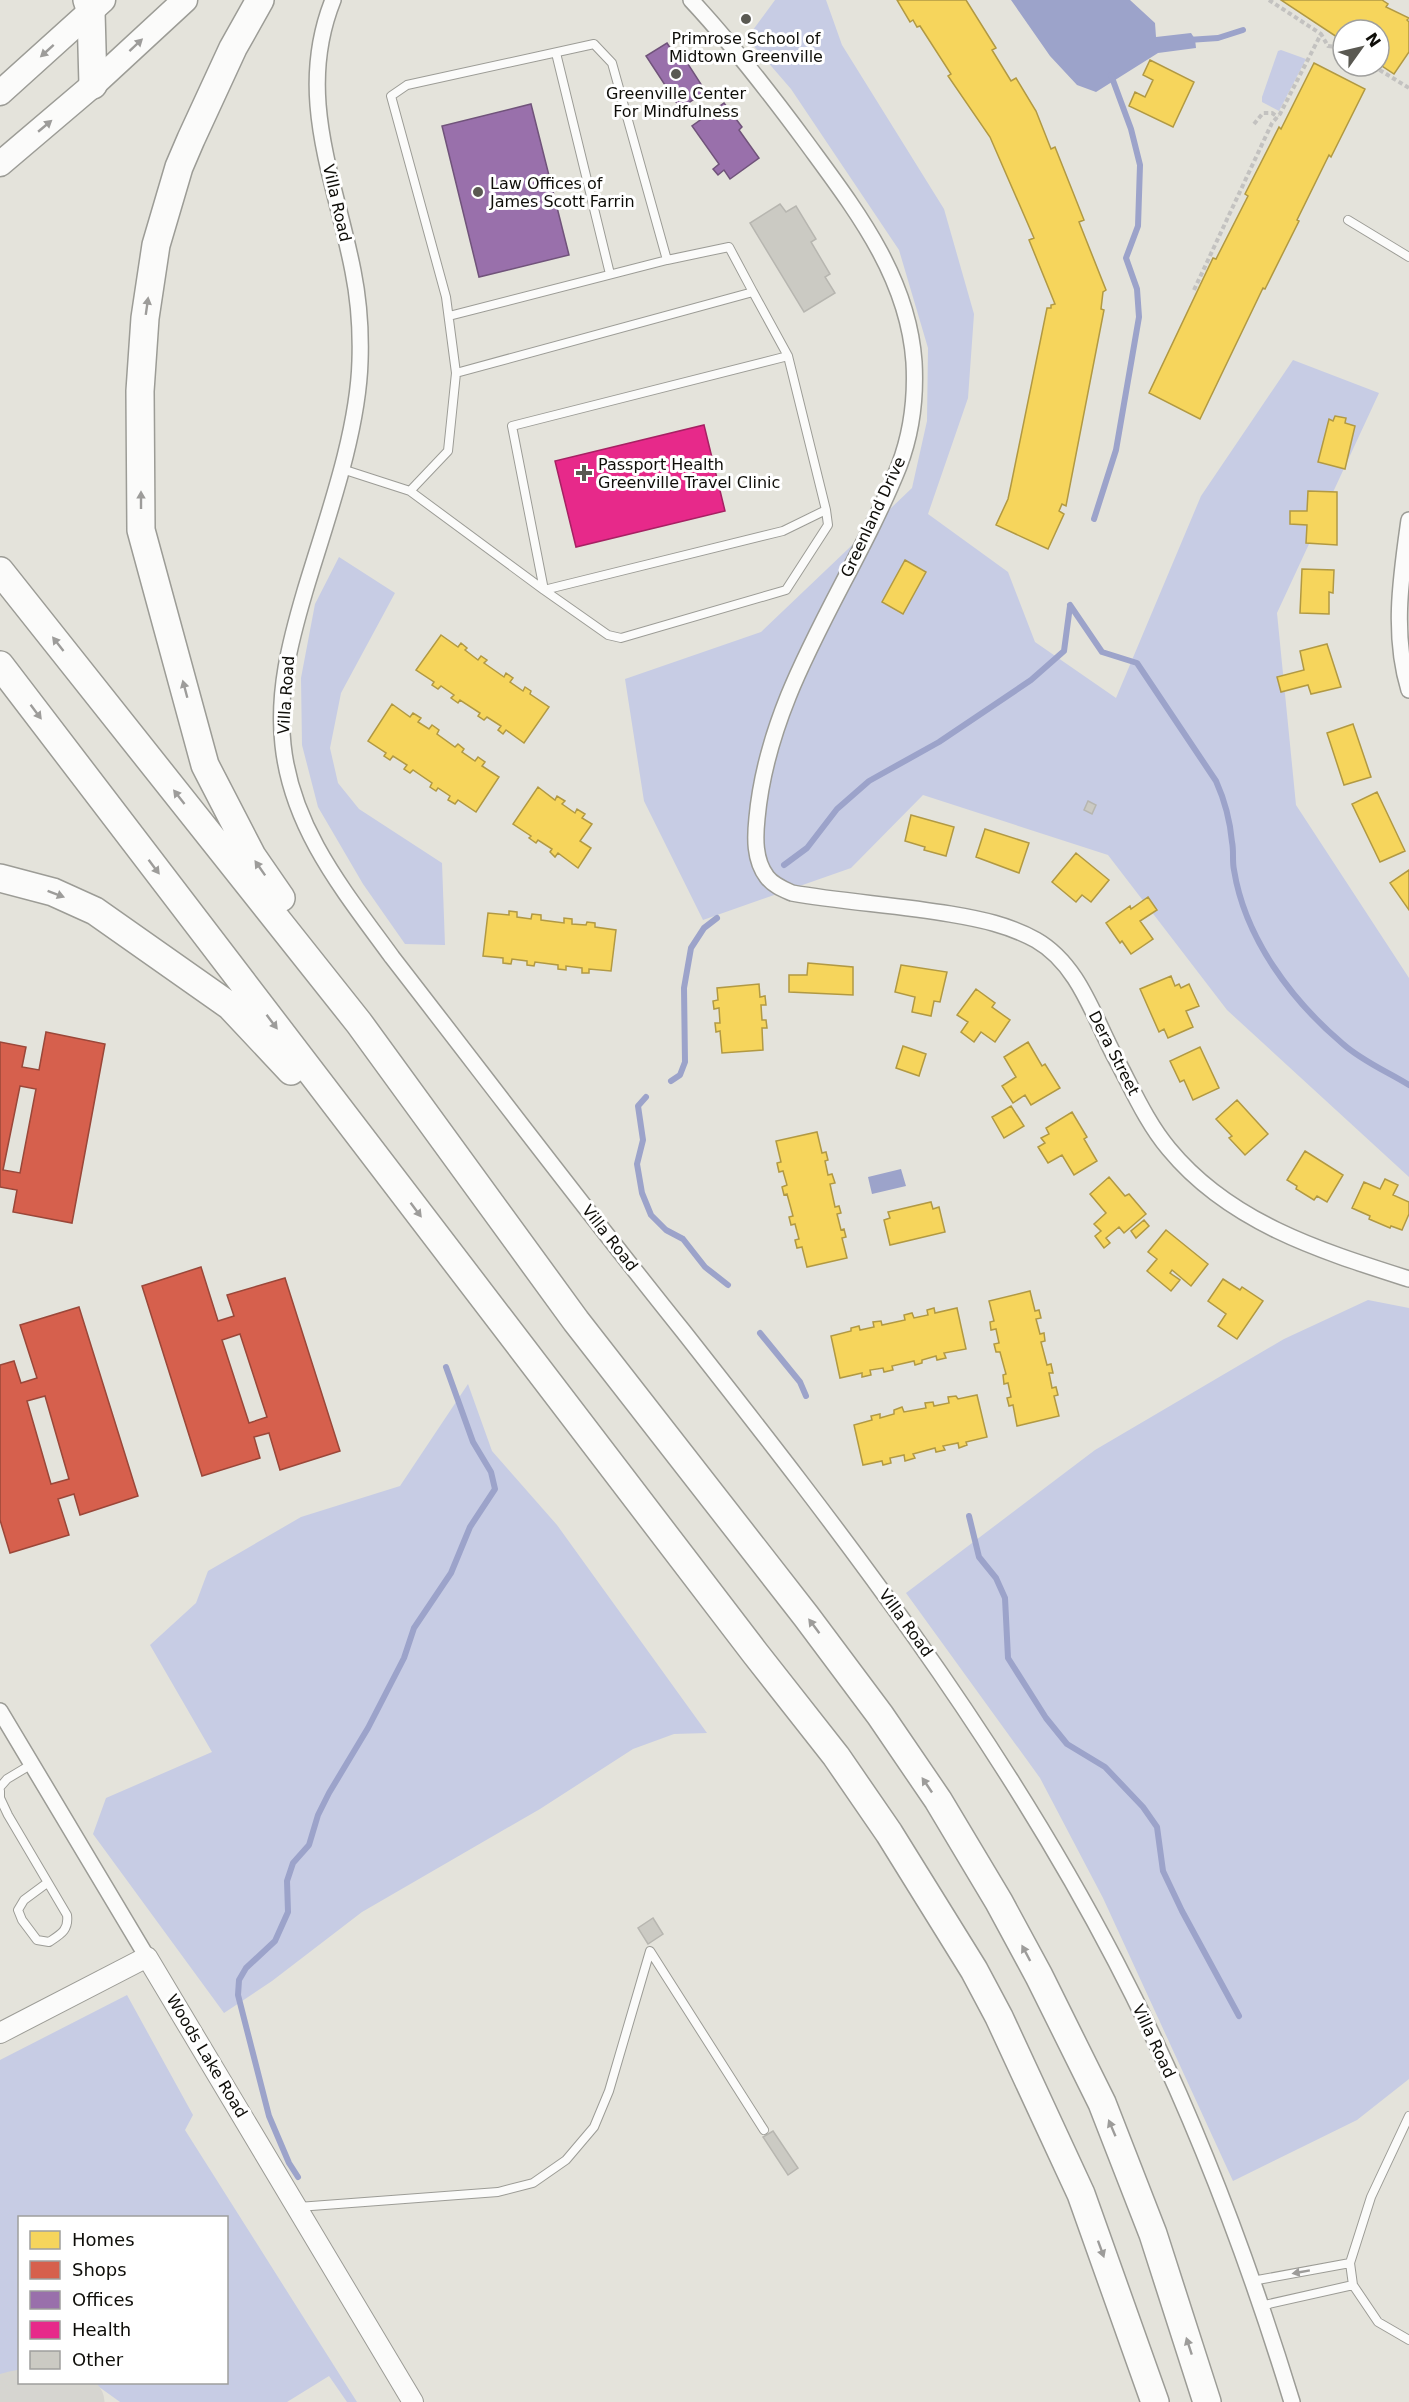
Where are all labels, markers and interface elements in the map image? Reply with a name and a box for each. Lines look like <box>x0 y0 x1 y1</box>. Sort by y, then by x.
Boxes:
marker: Primrose School of Midtown Greenville <box>739 12 753 26</box>
north arrow <box>1331 18 1391 78</box>
place label: Primrose School of Midtown Greenville <box>669 29 823 66</box>
text: N <box>1361 29 1385 51</box>
one-way arrow <box>128 39 143 52</box>
one-way arrow <box>40 44 55 57</box>
marker: Greenville Center For Mindfulness <box>669 67 683 81</box>
place label: Greenville Center For Mindfulness <box>606 84 746 121</box>
one-way arrow <box>37 120 52 133</box>
street label: Villa Road <box>319 162 355 244</box>
place label: Law Offices of James Scott Farrin <box>489 174 635 211</box>
marker: Law Offices of James Scott Farrin <box>471 185 485 199</box>
one-way arrow <box>142 296 151 315</box>
street label: Greenland Drive <box>837 454 909 580</box>
place label: Passport Health Greenville Travel Clinic <box>598 455 780 492</box>
marker: Passport Health Greenville Travel Clinic <box>575 464 593 482</box>
one-way arrow <box>136 491 146 510</box>
one-way arrow <box>51 636 64 652</box>
street label: Villa Road <box>274 655 298 735</box>
one-way arrow <box>179 680 189 699</box>
one-way arrow <box>29 704 41 719</box>
one-way arrow <box>174 789 186 804</box>
one-way arrow <box>148 858 160 874</box>
one-way arrow <box>254 860 266 876</box>
one-way arrow <box>47 889 65 899</box>
street label: Dera Street <box>1085 1008 1143 1098</box>
one-way arrow <box>266 1014 278 1029</box>
street label: Villa Road <box>578 1201 642 1275</box>
one-way arrow <box>410 1202 423 1218</box>
street label: Villa Road <box>875 1585 937 1661</box>
one-way arrow <box>808 1619 820 1635</box>
one-way arrow <box>922 1776 933 1793</box>
one-way arrow <box>1021 1944 1031 1961</box>
street label: Woods Lake Road <box>163 1991 251 2121</box>
street label: Villa Road <box>1129 2001 1179 2081</box>
one-way arrow <box>1107 2118 1117 2136</box>
legend <box>18 2216 228 2384</box>
text: Homes <box>72 2229 135 2250</box>
one-way arrow <box>1096 2240 1106 2258</box>
text: Shops <box>72 2259 127 2280</box>
one-way arrow <box>1291 2268 1310 2277</box>
text: Offices <box>72 2289 134 2310</box>
text: Health <box>72 2319 131 2340</box>
one-way arrow <box>1184 2337 1194 2355</box>
text: Other <box>72 2349 124 2370</box>

